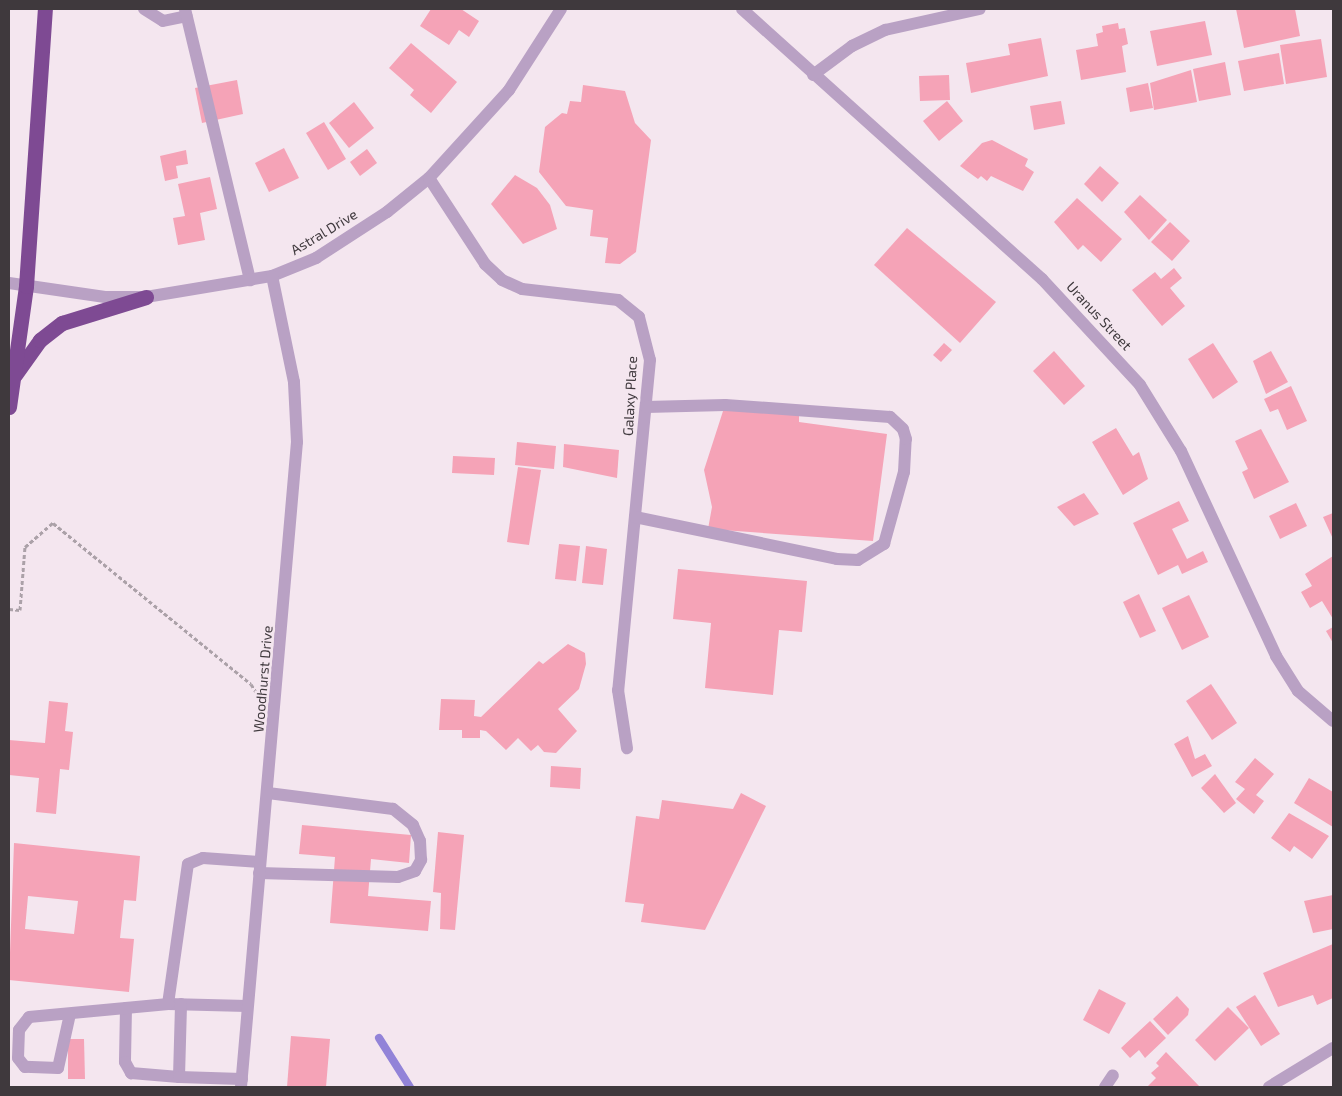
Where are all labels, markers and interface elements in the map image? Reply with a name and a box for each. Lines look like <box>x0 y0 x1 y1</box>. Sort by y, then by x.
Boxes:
street label: Astral Drive <box>288 205 360 259</box>
street label: Uranus Street <box>1063 278 1135 354</box>
street label: Galaxy Place <box>620 355 640 437</box>
street label: Woodhurst Drive <box>250 625 276 733</box>

